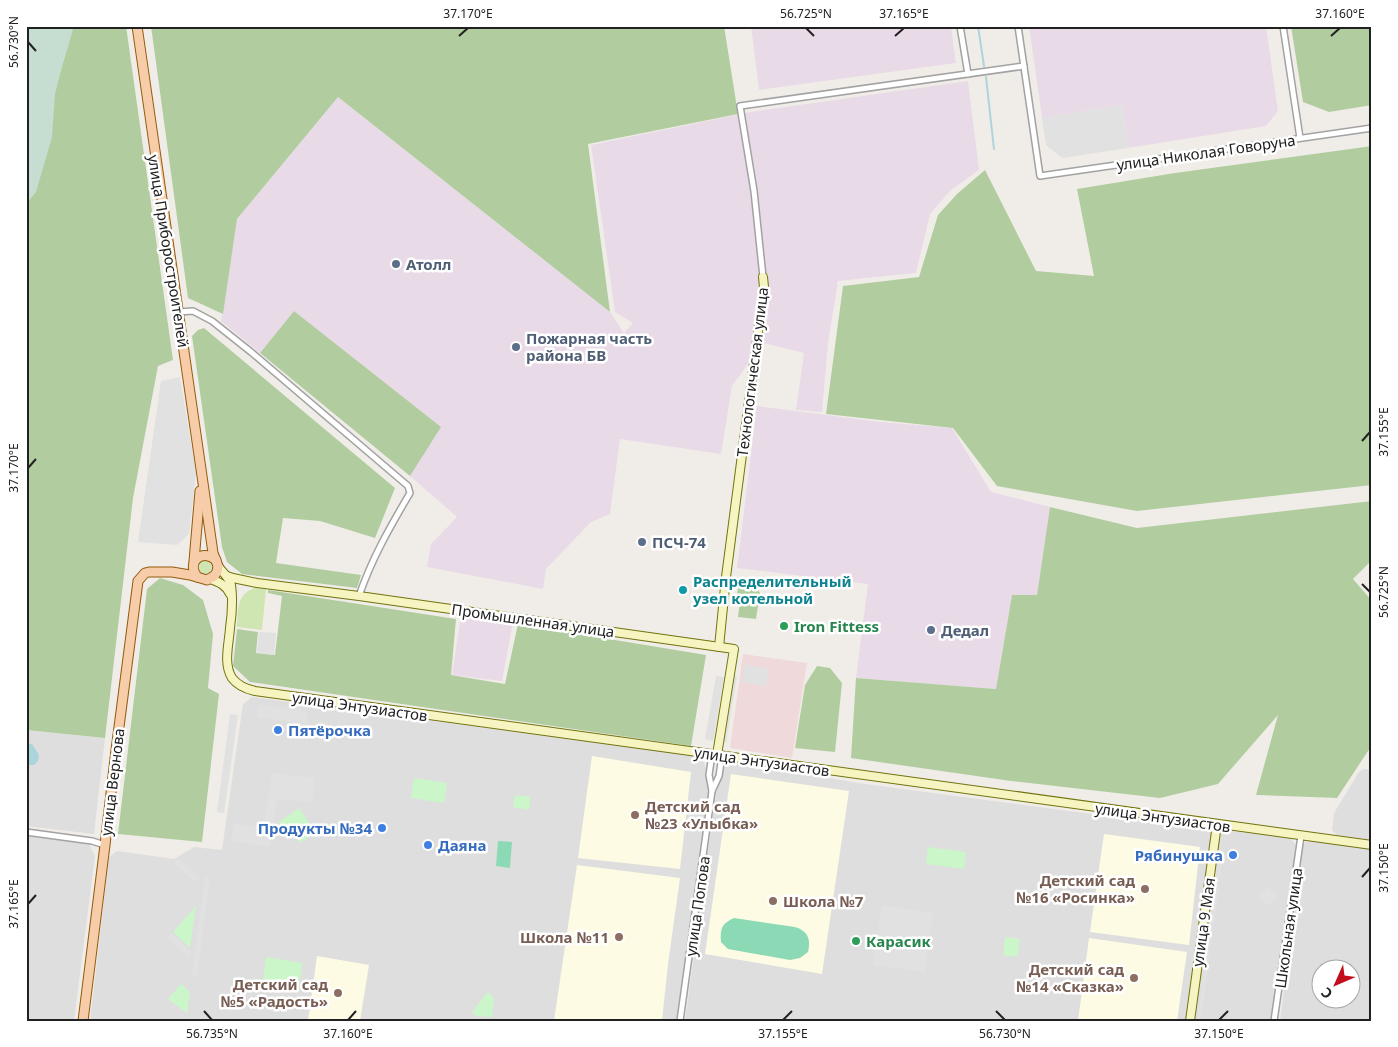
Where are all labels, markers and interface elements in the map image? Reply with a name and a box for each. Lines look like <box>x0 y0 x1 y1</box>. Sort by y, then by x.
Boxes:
text: 37.170°E <box>443 5 493 22</box>
text: 56.725°N <box>780 5 832 22</box>
text: 37.165°E <box>879 5 929 22</box>
text: 37.160°E <box>1315 5 1365 22</box>
text: 56.730°N <box>5 16 22 68</box>
street label: улица Николая Говоруна <box>1115 130 1297 174</box>
street label: улица Приборостроителей <box>144 153 194 349</box>
place label: Атолл <box>406 254 451 274</box>
marker: Атолл <box>390 258 402 270</box>
street label: Технологическая улица <box>732 286 772 458</box>
place label: Пожарная часть района БВ <box>526 328 652 365</box>
marker: Пожарная часть района БВ <box>510 341 522 353</box>
text: 37.155°E <box>1375 407 1392 457</box>
text: 37.170°E <box>5 443 22 493</box>
place label: ПСЧ-74 <box>652 532 706 552</box>
marker: ПСЧ-74 <box>636 536 648 548</box>
text: 56.725°N <box>1375 566 1392 618</box>
place label: Распределительный узел котельной <box>692 571 852 608</box>
marker: Распределительный узел котельной <box>677 584 689 596</box>
street label: Промышленная улица <box>450 599 616 641</box>
place label: Iron Fittess <box>794 616 879 636</box>
marker: Iron Fittess <box>778 620 790 632</box>
place label: Дедал <box>941 620 989 640</box>
marker: Дедал <box>925 624 937 636</box>
street label: улица Энтузиастов <box>291 687 429 725</box>
place label: Пятёрочка <box>288 720 371 740</box>
marker: Пятёрочка <box>272 724 284 736</box>
street label: улица Вернова <box>95 727 129 837</box>
street label: улица Энтузиастов <box>693 742 831 780</box>
place label: Детский сад №23 «Улыбка» <box>645 796 758 833</box>
street label: улица Энтузиастов <box>1094 798 1232 836</box>
marker: Детский сад №23 «Улыбка» <box>629 809 641 821</box>
place label: Продукты №34 <box>258 818 372 838</box>
marker: Продукты №34 <box>376 822 388 834</box>
place label: Даяна <box>438 835 486 855</box>
marker: Даяна <box>422 839 434 851</box>
text: 37.150°E <box>1375 843 1392 893</box>
place label: Рябинушка <box>1135 845 1223 865</box>
marker: Рябинушка <box>1227 849 1239 861</box>
street label: улица Попова <box>680 855 714 957</box>
street label: Школьная улица <box>1270 866 1306 990</box>
place label: Детский сад №16 «Росинка» <box>1016 870 1135 907</box>
street label: улица 9 Мая <box>1187 876 1219 968</box>
text: 37.165°E <box>5 879 22 929</box>
marker: Детский сад №16 «Росинка» <box>1139 883 1151 895</box>
place label: Школа №7 <box>783 891 864 911</box>
marker: Школа №7 <box>767 895 779 907</box>
place label: Школа №11 <box>520 927 609 947</box>
marker: Школа №11 <box>613 931 625 943</box>
place label: Карасик <box>866 931 932 951</box>
marker: Карасик <box>850 935 862 947</box>
place label: Детский сад №14 «Сказка» <box>1016 959 1124 996</box>
north arrow <box>1310 960 1360 1010</box>
marker: Детский сад №14 «Сказка» <box>1128 972 1140 984</box>
place label: Детский сад №5 «Радость» <box>221 974 328 1011</box>
text: С <box>1317 984 1336 1003</box>
marker: Детский сад №5 «Радость» <box>332 987 344 999</box>
text: 56.735°N <box>186 1025 238 1042</box>
text: 37.160°E <box>323 1025 373 1042</box>
text: 37.155°E <box>758 1025 808 1042</box>
text: 56.730°N <box>979 1025 1031 1042</box>
text: 37.150°E <box>1194 1025 1244 1042</box>

